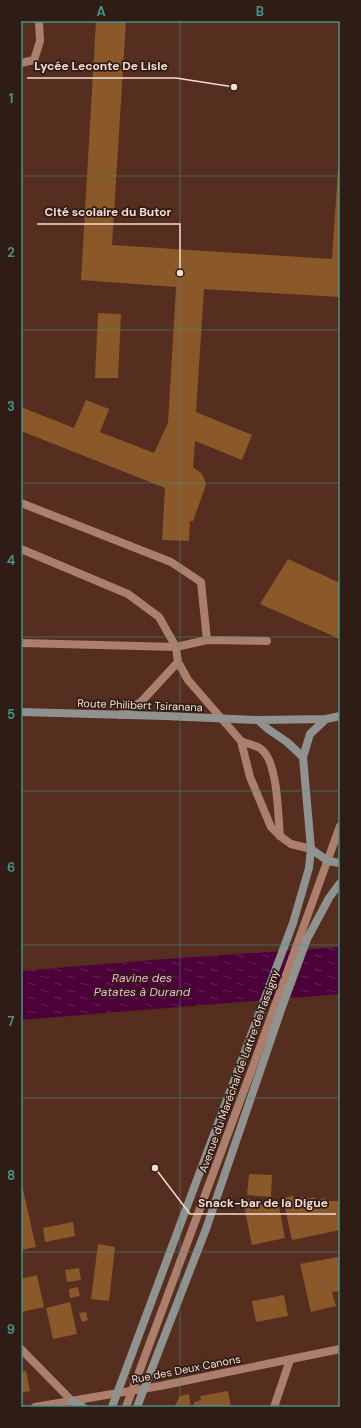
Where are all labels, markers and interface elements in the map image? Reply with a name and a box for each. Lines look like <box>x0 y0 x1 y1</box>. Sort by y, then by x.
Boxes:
text: A <box>96 3 106 20</box>
text: B <box>256 3 264 20</box>
callout: Lycée Leconte De Lisle <box>27 54 176 78</box>
text: Lycée Leconte De Lisle <box>34 58 168 74</box>
text: 1 <box>9 90 13 107</box>
callout: Cité scolaire du Butor <box>37 200 180 224</box>
text: Cité scolaire du Butor <box>45 204 172 220</box>
text: 2 <box>7 244 15 261</box>
text: 3 <box>7 398 15 415</box>
text: 4 <box>7 552 15 569</box>
street label: Route Philibert Tsiranana <box>77 696 203 714</box>
text: 5 <box>7 706 15 723</box>
text: 6 <box>7 859 15 876</box>
street label: Avenue du Maréchal de Lattre de Tassigny <box>196 968 282 1174</box>
water label: Ravine des Patates à Durand <box>94 970 191 1000</box>
text: 7 <box>8 1013 15 1030</box>
text: 8 <box>7 1167 15 1184</box>
callout: Snack-bar de la Digue <box>190 1190 336 1214</box>
text: Snack-bar de la Digue <box>198 1195 328 1211</box>
text: 9 <box>7 1321 15 1338</box>
street label: Rue des Deux Canons <box>130 1352 242 1386</box>

